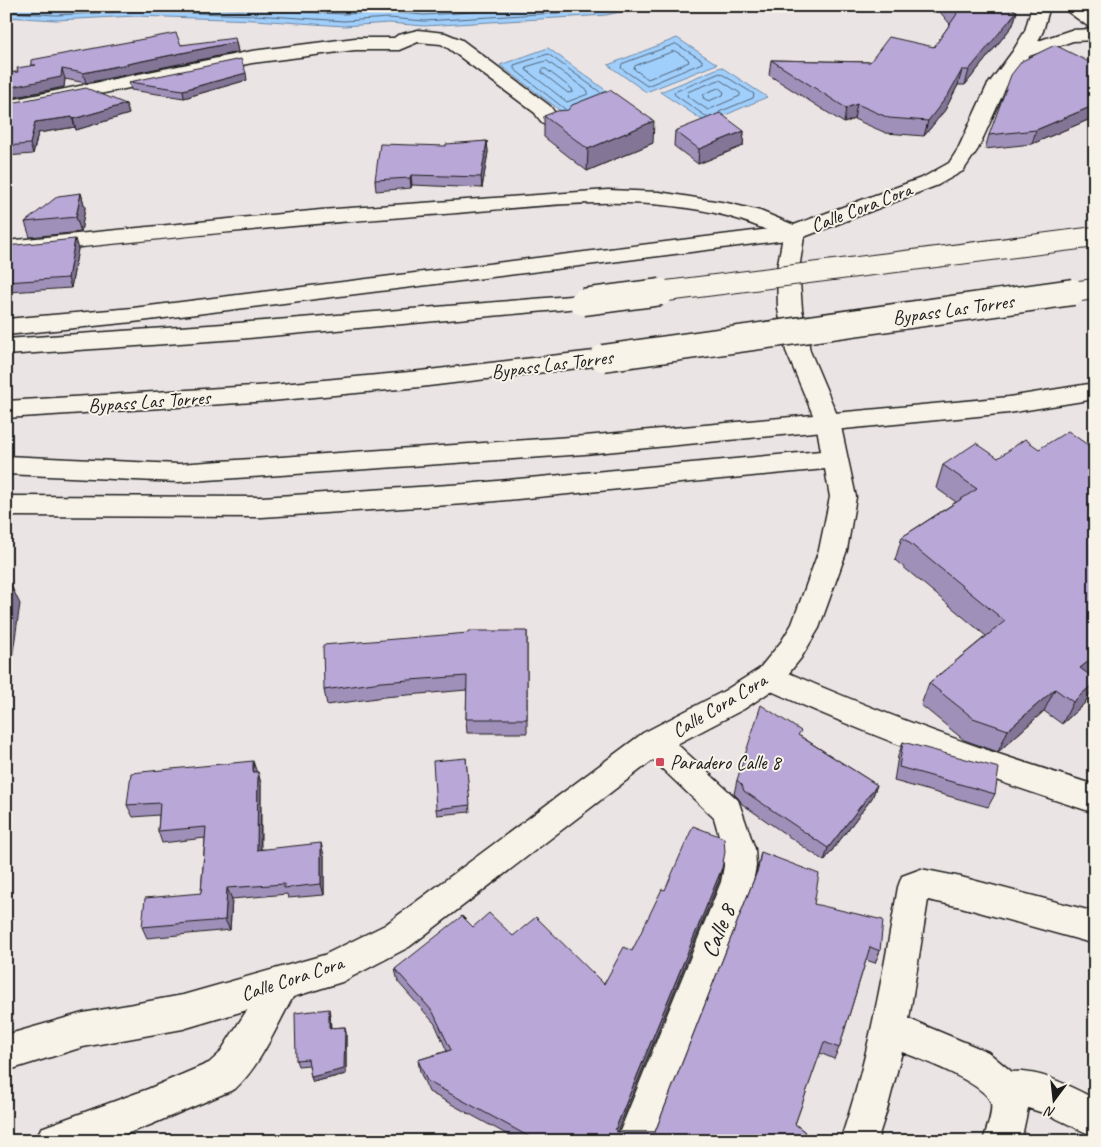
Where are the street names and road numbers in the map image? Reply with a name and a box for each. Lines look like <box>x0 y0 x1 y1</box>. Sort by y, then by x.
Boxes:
street label: Calle Cora Cora <box>807 176 917 238</box>
street label: Bypass Las Torres <box>891 288 1018 330</box>
street label: Bypass Las Torres <box>490 344 616 384</box>
street label: Bypass Las Torres <box>87 385 213 418</box>
street label: Calle Cora Cora <box>667 667 773 743</box>
street label: Calle 8 <box>694 898 743 962</box>
street label: Calle Cora Cora <box>238 950 348 1007</box>

